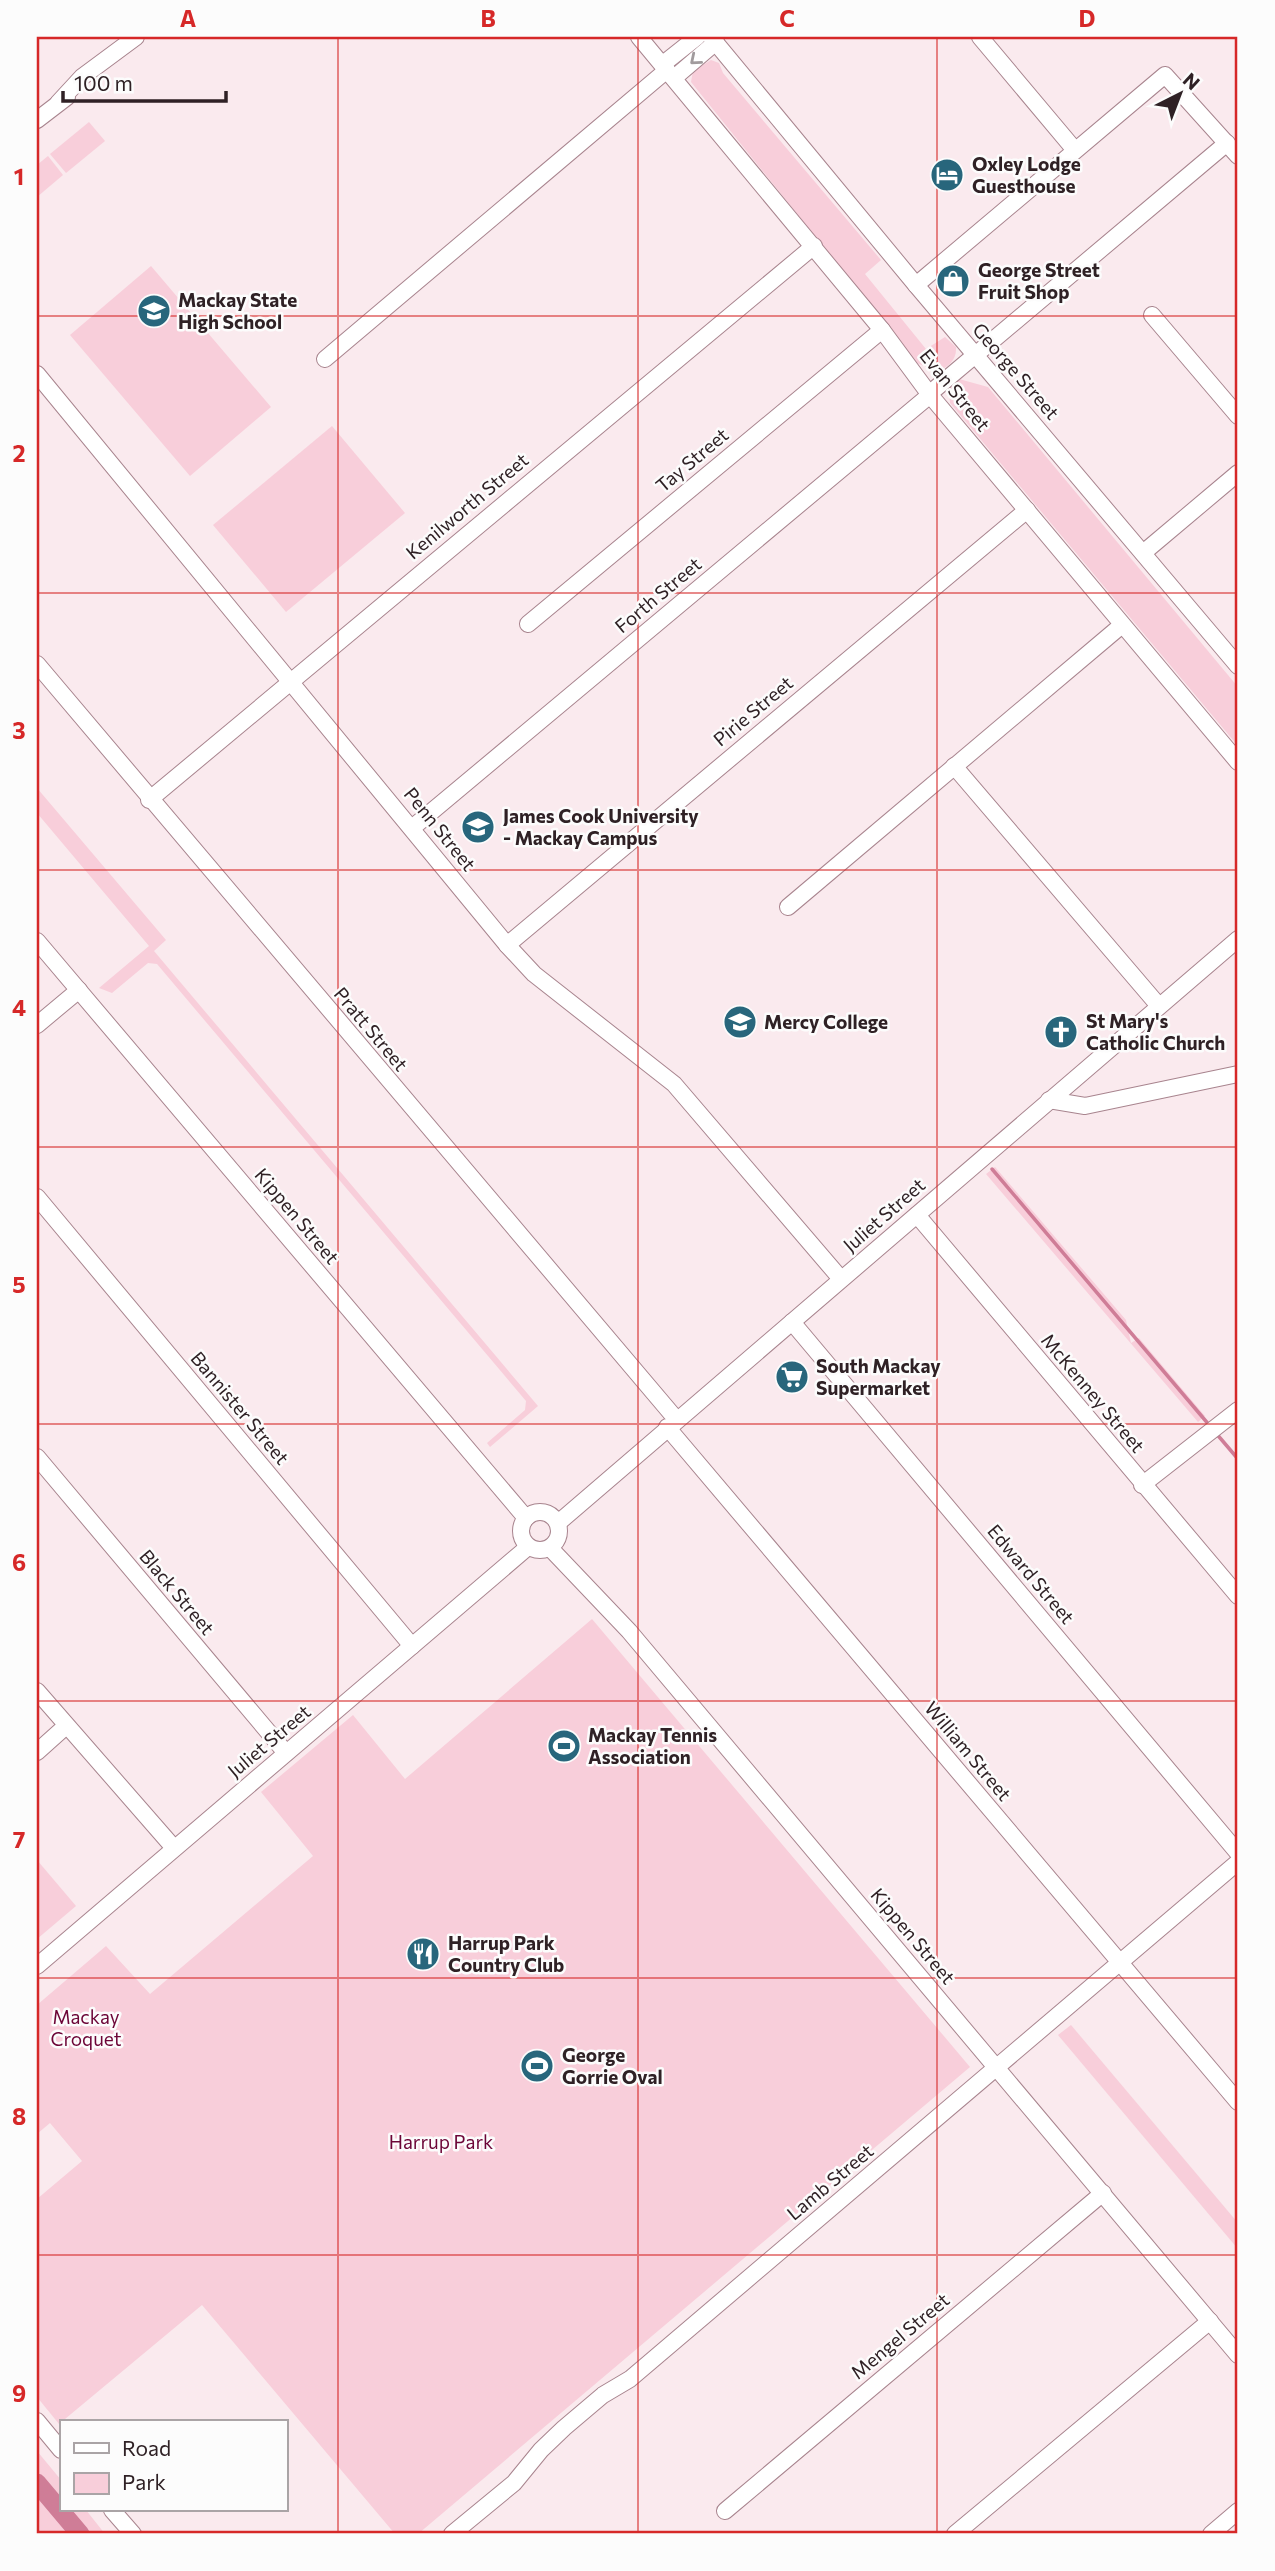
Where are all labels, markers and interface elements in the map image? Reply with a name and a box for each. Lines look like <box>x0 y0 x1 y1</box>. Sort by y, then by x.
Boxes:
text: A <box>180 4 197 32</box>
text: B <box>480 4 496 32</box>
text: C <box>779 4 795 32</box>
text: D <box>1079 4 1096 32</box>
one-way arrow <box>690 52 703 64</box>
scale bar <box>63 60 226 104</box>
north arrow <box>1146 60 1216 130</box>
text: N <box>1179 68 1205 94</box>
text: 100 m <box>74 70 133 95</box>
place label: Oxley Lodge Guesthouse <box>972 152 1081 197</box>
hotel icon: Oxley Lodge Guesthouse <box>928 156 966 194</box>
text: 1 <box>14 162 24 190</box>
place label: George Street Fruit Shop <box>978 258 1100 303</box>
shop icon: George Street Fruit Shop <box>934 262 972 300</box>
place label: Mackay State High School <box>178 288 297 333</box>
school or university icon: Mackay State High School <box>135 292 173 330</box>
street label: George Street <box>968 318 1065 424</box>
street label: Evan Street <box>915 344 996 435</box>
street label: Tay Street <box>651 423 733 497</box>
text: 2 <box>12 439 26 467</box>
street label: Kenilworth Street <box>401 448 533 563</box>
street label: Forth Street <box>610 552 706 637</box>
street label: Pirie Street <box>708 671 797 750</box>
text: 3 <box>12 716 26 744</box>
street label: Penn Street <box>400 782 481 875</box>
place label: James Cook University - Mackay Campus <box>503 804 699 849</box>
school or university icon: James Cook University - Mackay Campus <box>459 808 497 846</box>
street label: Pratt Street <box>330 982 413 1075</box>
text: 4 <box>12 993 26 1021</box>
school or university icon: Mercy College <box>721 1003 759 1041</box>
place label: St Mary's Catholic Church <box>1086 1009 1225 1054</box>
place label: Mercy College <box>764 1010 888 1033</box>
church icon: St Mary's Catholic Church <box>1042 1013 1080 1051</box>
street label: Kippen Street <box>251 1163 344 1269</box>
street label: Juliet Street <box>838 1173 929 1256</box>
text: 5 <box>12 1270 26 1298</box>
street label: McKenney Street <box>1037 1328 1150 1457</box>
street label: Bannister Street <box>187 1347 294 1469</box>
place label: South Mackay Supermarket <box>816 1354 941 1399</box>
supermarket icon: South Mackay Supermarket <box>773 1358 811 1396</box>
street label: Edward Street <box>983 1519 1080 1628</box>
street label: Black Street <box>135 1544 220 1639</box>
text: 6 <box>12 1548 26 1576</box>
street label: William Street <box>920 1696 1017 1805</box>
street label: Juliet Street <box>223 1699 315 1782</box>
place label: Mackay Tennis Association <box>588 1723 717 1768</box>
sports icon: Mackay Tennis Association <box>545 1727 583 1765</box>
text: 7 <box>13 1825 25 1853</box>
street label: Kippen Street <box>867 1883 960 1989</box>
place label: Harrup Park Country Club <box>448 1931 564 1976</box>
restaurant icon: Harrup Park Country Club <box>404 1935 442 1973</box>
park label: Mackay Croquet <box>50 2005 122 2050</box>
place label: George Gorrie Oval <box>562 2043 663 2088</box>
sports icon: George Gorrie Oval <box>518 2047 556 2085</box>
text: 8 <box>12 2102 26 2130</box>
park label: Harrup Park <box>389 2130 493 2153</box>
street label: Lamb Street <box>782 2139 878 2224</box>
street label: Mengel Street <box>846 2288 954 2383</box>
text: 9 <box>12 2379 26 2407</box>
legend <box>60 2420 287 2512</box>
text: Road <box>122 2435 171 2460</box>
text: Park <box>122 2469 166 2494</box>

